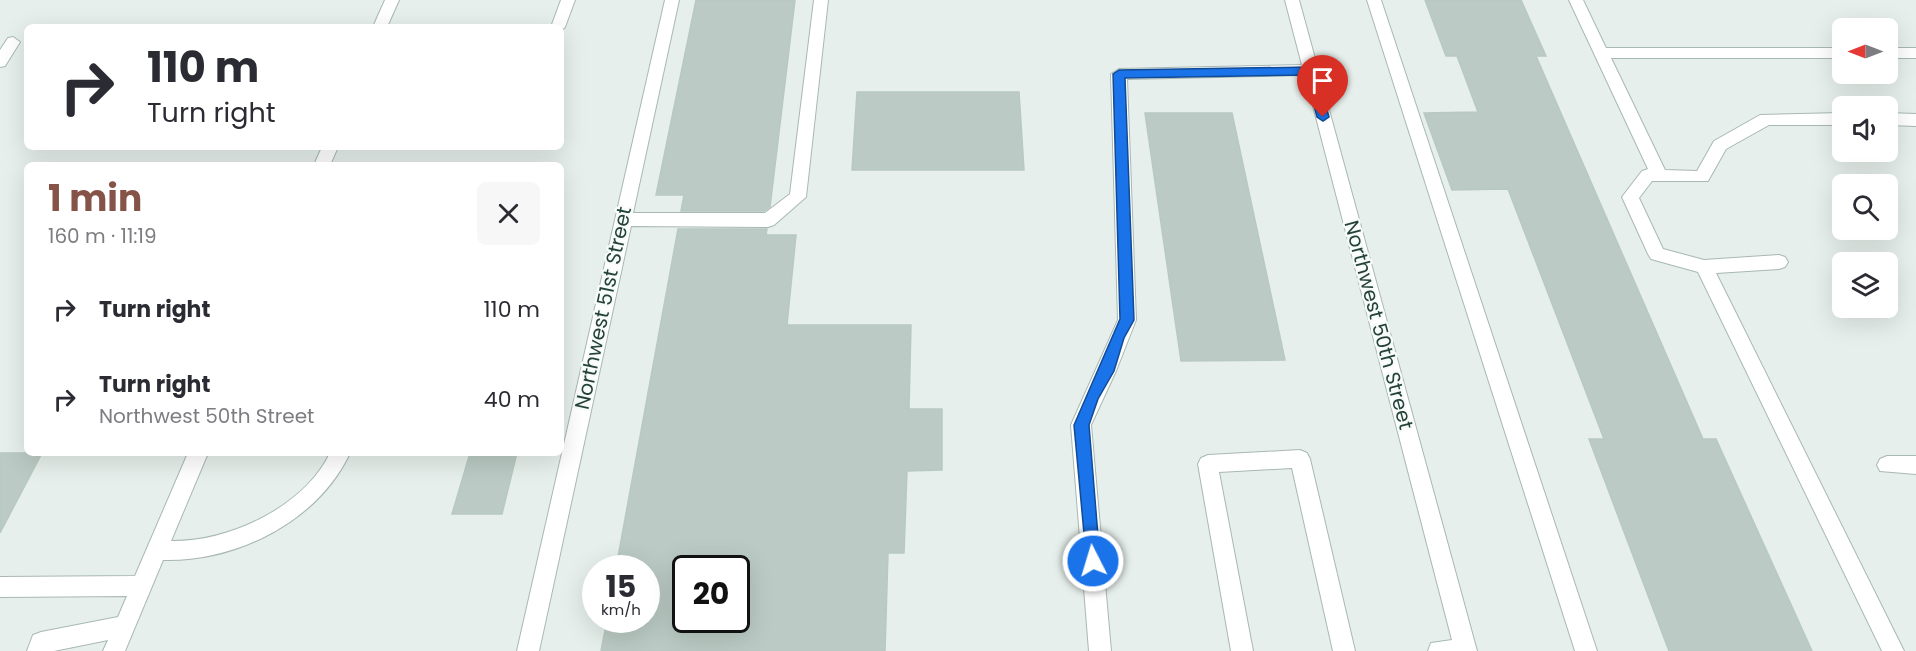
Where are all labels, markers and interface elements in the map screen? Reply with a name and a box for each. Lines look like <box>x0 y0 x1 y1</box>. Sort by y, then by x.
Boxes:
north arrow <box>1832 18 1898 84</box>
map controls <box>1832 18 1898 318</box>
text: 110 m <box>147 38 259 97</box>
icon: right <box>48 48 126 126</box>
pin <box>1297 55 1348 117</box>
icon: arrive <box>1306 64 1339 97</box>
text: Turn right <box>147 94 276 131</box>
button: sound <box>1832 96 1898 162</box>
text: 1 min <box>48 173 142 224</box>
button: search <box>1832 174 1898 240</box>
button: close <box>477 182 540 245</box>
street label: Northwest 51st Street <box>568 204 638 412</box>
street label: Northwest 50th Street <box>1338 217 1420 433</box>
text: 160 m · 11:19 <box>48 222 157 250</box>
button: layers <box>1832 252 1898 318</box>
icon: right <box>48 293 81 326</box>
text: Turn right <box>99 294 210 325</box>
text: 110 m <box>484 294 540 325</box>
text: Turn right <box>99 369 210 400</box>
icon: right <box>48 383 81 416</box>
text: 40 m <box>484 384 540 415</box>
text: Northwest 50th Street <box>99 402 314 430</box>
position arrow <box>1061 529 1125 593</box>
speed limit sign: 20 <box>672 555 750 633</box>
text: 15 <box>606 565 636 608</box>
text: km/h <box>601 599 641 620</box>

